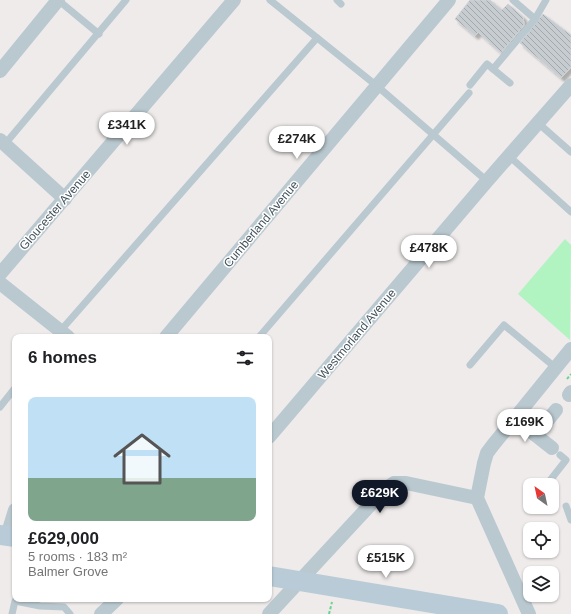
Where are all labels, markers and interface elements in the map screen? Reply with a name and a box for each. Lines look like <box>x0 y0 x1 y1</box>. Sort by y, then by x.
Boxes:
pin: £341K <box>99 112 155 146</box>
text: £341K <box>108 117 146 132</box>
pin: £274K <box>269 126 325 160</box>
text: £274K <box>278 131 316 146</box>
street label: Gloucester Avenue <box>17 167 94 253</box>
street label: Cumberland Avenue <box>221 178 301 270</box>
pin: £478K <box>401 235 457 269</box>
text: £478K <box>410 240 448 255</box>
street label: Westmorland Avenue <box>315 286 399 382</box>
icon: filters <box>234 347 256 369</box>
text: 6 homes <box>28 348 97 367</box>
pin: £169K <box>497 409 553 443</box>
text: £169K <box>506 414 544 429</box>
icon: home <box>106 423 178 495</box>
north arrow <box>523 478 559 514</box>
map controls <box>523 478 559 602</box>
pin: £629K <box>352 480 408 514</box>
text: £629K <box>361 485 399 500</box>
button: locate <box>523 522 559 558</box>
text: £629,000 <box>28 529 99 548</box>
pin: £515K <box>358 545 414 579</box>
text: 5 rooms · 183 m² <box>28 549 127 564</box>
text: £515K <box>367 550 405 565</box>
text: Balmer Grove <box>28 564 108 579</box>
button: layers <box>523 566 559 602</box>

